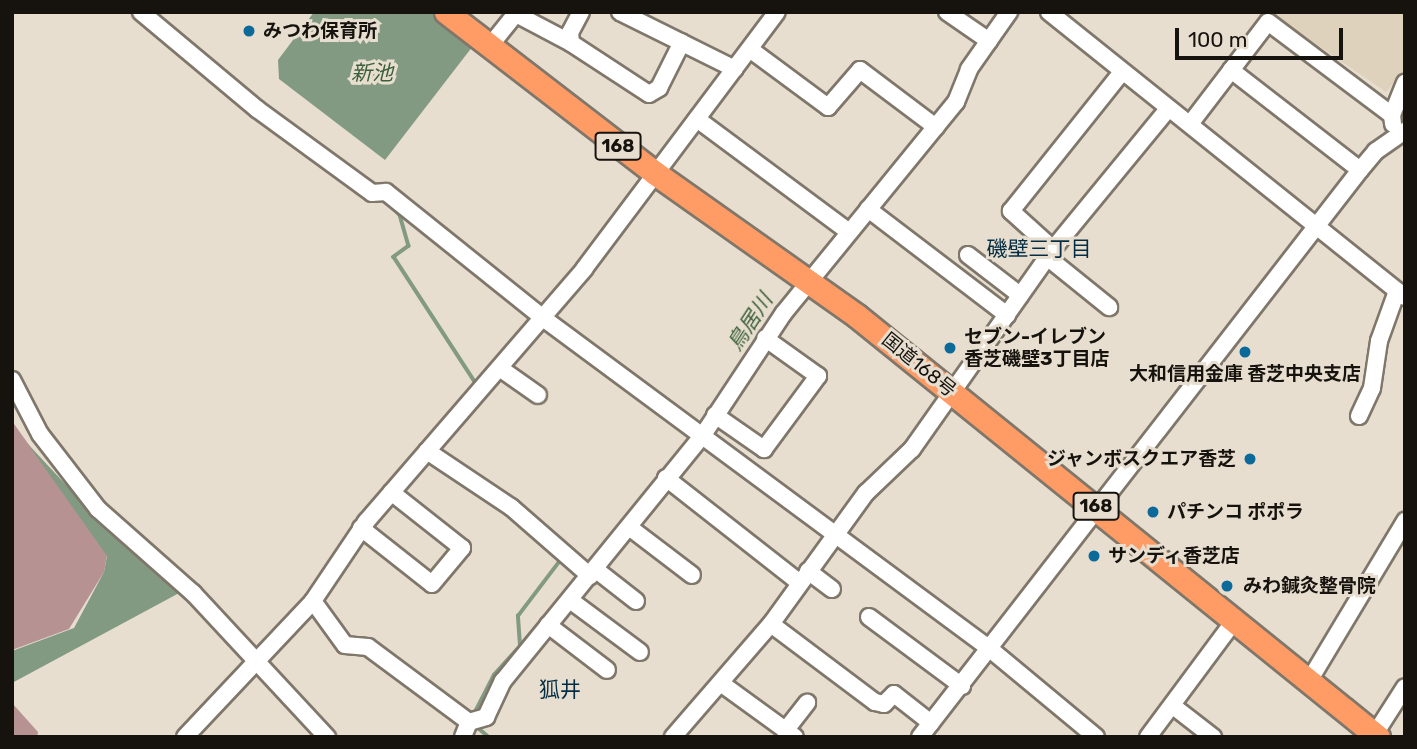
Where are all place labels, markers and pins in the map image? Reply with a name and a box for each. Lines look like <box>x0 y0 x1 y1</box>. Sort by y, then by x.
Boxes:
place label: みつわ保育所 <box>263 20 377 42</box>
marker: みつわ保育所 <box>241 23 257 39</box>
place label: セブン-イレブン 香芝磯壁3丁目店 <box>964 326 1110 370</box>
marker: セブン-イレブン 香芝磯壁3丁目店 <box>942 340 958 356</box>
marker: 大和信用金庫 香芝中央支店 <box>1237 344 1253 360</box>
place label: 大和信用金庫 香芝中央支店 <box>1129 363 1361 385</box>
place label: ジャンボスクエア香芝 <box>1046 448 1236 470</box>
marker: ジャンボスクエア香芝 <box>1242 451 1258 467</box>
place label: パチンコ ポポラ <box>1167 501 1304 523</box>
marker: パチンコ ポポラ <box>1145 504 1161 520</box>
place label: サンディ香芝店 <box>1108 545 1241 567</box>
marker: サンディ香芝店 <box>1086 548 1102 564</box>
place label: みわ鍼灸整骨院 <box>1243 575 1376 597</box>
marker: みわ鍼灸整骨院 <box>1217 576 1237 596</box>

